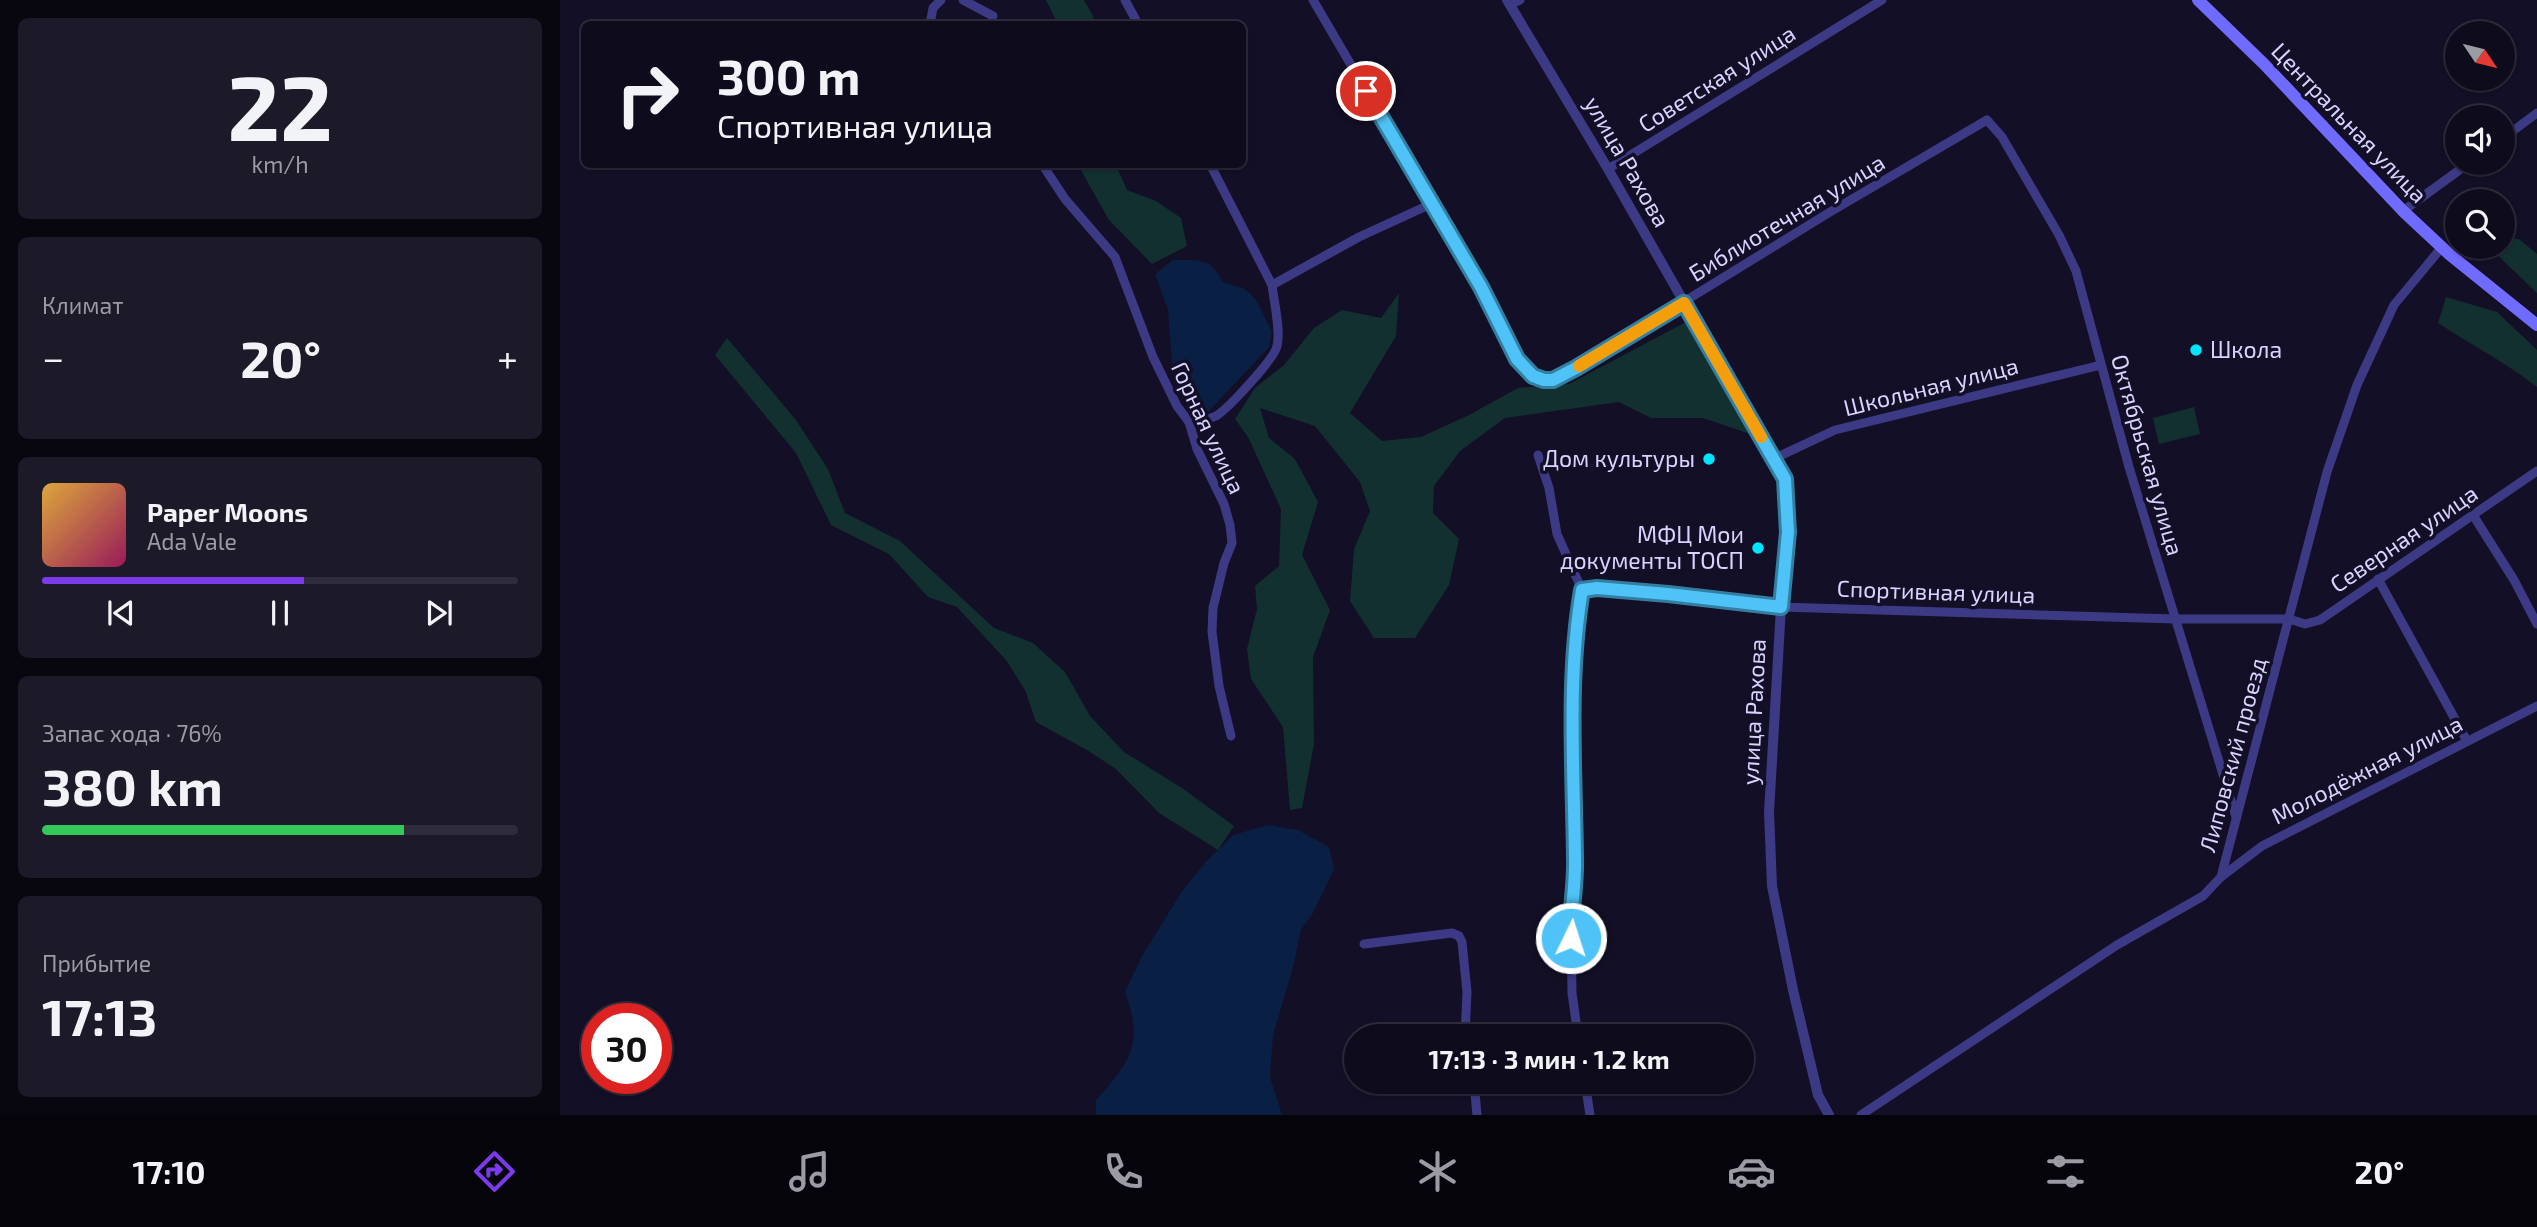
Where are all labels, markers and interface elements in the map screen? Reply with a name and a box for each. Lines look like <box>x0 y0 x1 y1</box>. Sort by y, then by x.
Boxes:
street label: Советская улица <box>1633 19 1801 139</box>
north arrow <box>2445 21 2515 91</box>
map controls <box>2445 21 2515 259</box>
street label: Центральная улица <box>2265 36 2433 209</box>
text: 300 m <box>717 46 860 105</box>
icon: right <box>602 49 693 140</box>
text: 22 <box>227 50 333 159</box>
pin <box>1336 61 1396 121</box>
icon: arrive <box>1347 72 1385 110</box>
street label: улица Рахова <box>1578 91 1677 232</box>
button: sound <box>2445 105 2515 175</box>
text: Спортивная улица <box>717 106 993 144</box>
street label: Библиотечная улица <box>1683 148 1890 288</box>
text: km/h <box>251 150 309 178</box>
button: search <box>2445 189 2515 259</box>
text: Климат <box>42 291 123 319</box>
text: 20° <box>240 326 321 388</box>
text: − <box>42 334 64 380</box>
text: + <box>497 334 518 380</box>
place label: Школа <box>2210 335 2282 363</box>
marker: Школа <box>2188 342 2204 358</box>
street label: Школьная улица <box>1840 351 2021 422</box>
street label: Октябрьская улица <box>2105 351 2190 559</box>
street label: Горная улица <box>1165 357 1252 499</box>
place label: Дом культуры <box>1543 444 1695 473</box>
marker: Дом культуры <box>1701 451 1717 467</box>
street label: Северная улица <box>2324 479 2483 599</box>
text: Paper Moons <box>147 496 308 527</box>
place label: МФЦ Мои документы ТОСП <box>1560 520 1744 575</box>
text: Ada Vale <box>147 527 237 555</box>
marker: МФЦ Мои документы ТОСП <box>1750 540 1766 556</box>
street label: Спортивная улица <box>1836 574 2036 609</box>
icon: previous <box>102 594 140 632</box>
icon: pause <box>261 594 299 632</box>
icon: next <box>420 594 458 632</box>
street label: улица Рахова <box>1735 638 1772 786</box>
street label: Липовский проезд <box>2193 654 2271 855</box>
street label: Молодёжная улица <box>2266 709 2467 830</box>
text: Запас хода · 76% <box>42 719 222 747</box>
text: 380 km <box>42 754 223 816</box>
position arrow <box>1534 901 1608 975</box>
text: Прибытие <box>42 949 151 977</box>
text: 17:13 <box>42 984 157 1046</box>
speed limit sign: 30 <box>581 1003 672 1094</box>
text: 17:13 · 3 мин · 1.2 km <box>1428 1043 1670 1074</box>
icon: directions <box>470 1147 519 1196</box>
icon: music <box>785 1147 834 1196</box>
icon: phone <box>1099 1147 1148 1196</box>
icon: climate <box>1413 1147 1462 1196</box>
icon: car <box>1727 1147 1776 1196</box>
icon: filters <box>2041 1147 2090 1196</box>
text: 17:10 <box>133 1152 205 1190</box>
text: 20° <box>2355 1152 2404 1190</box>

